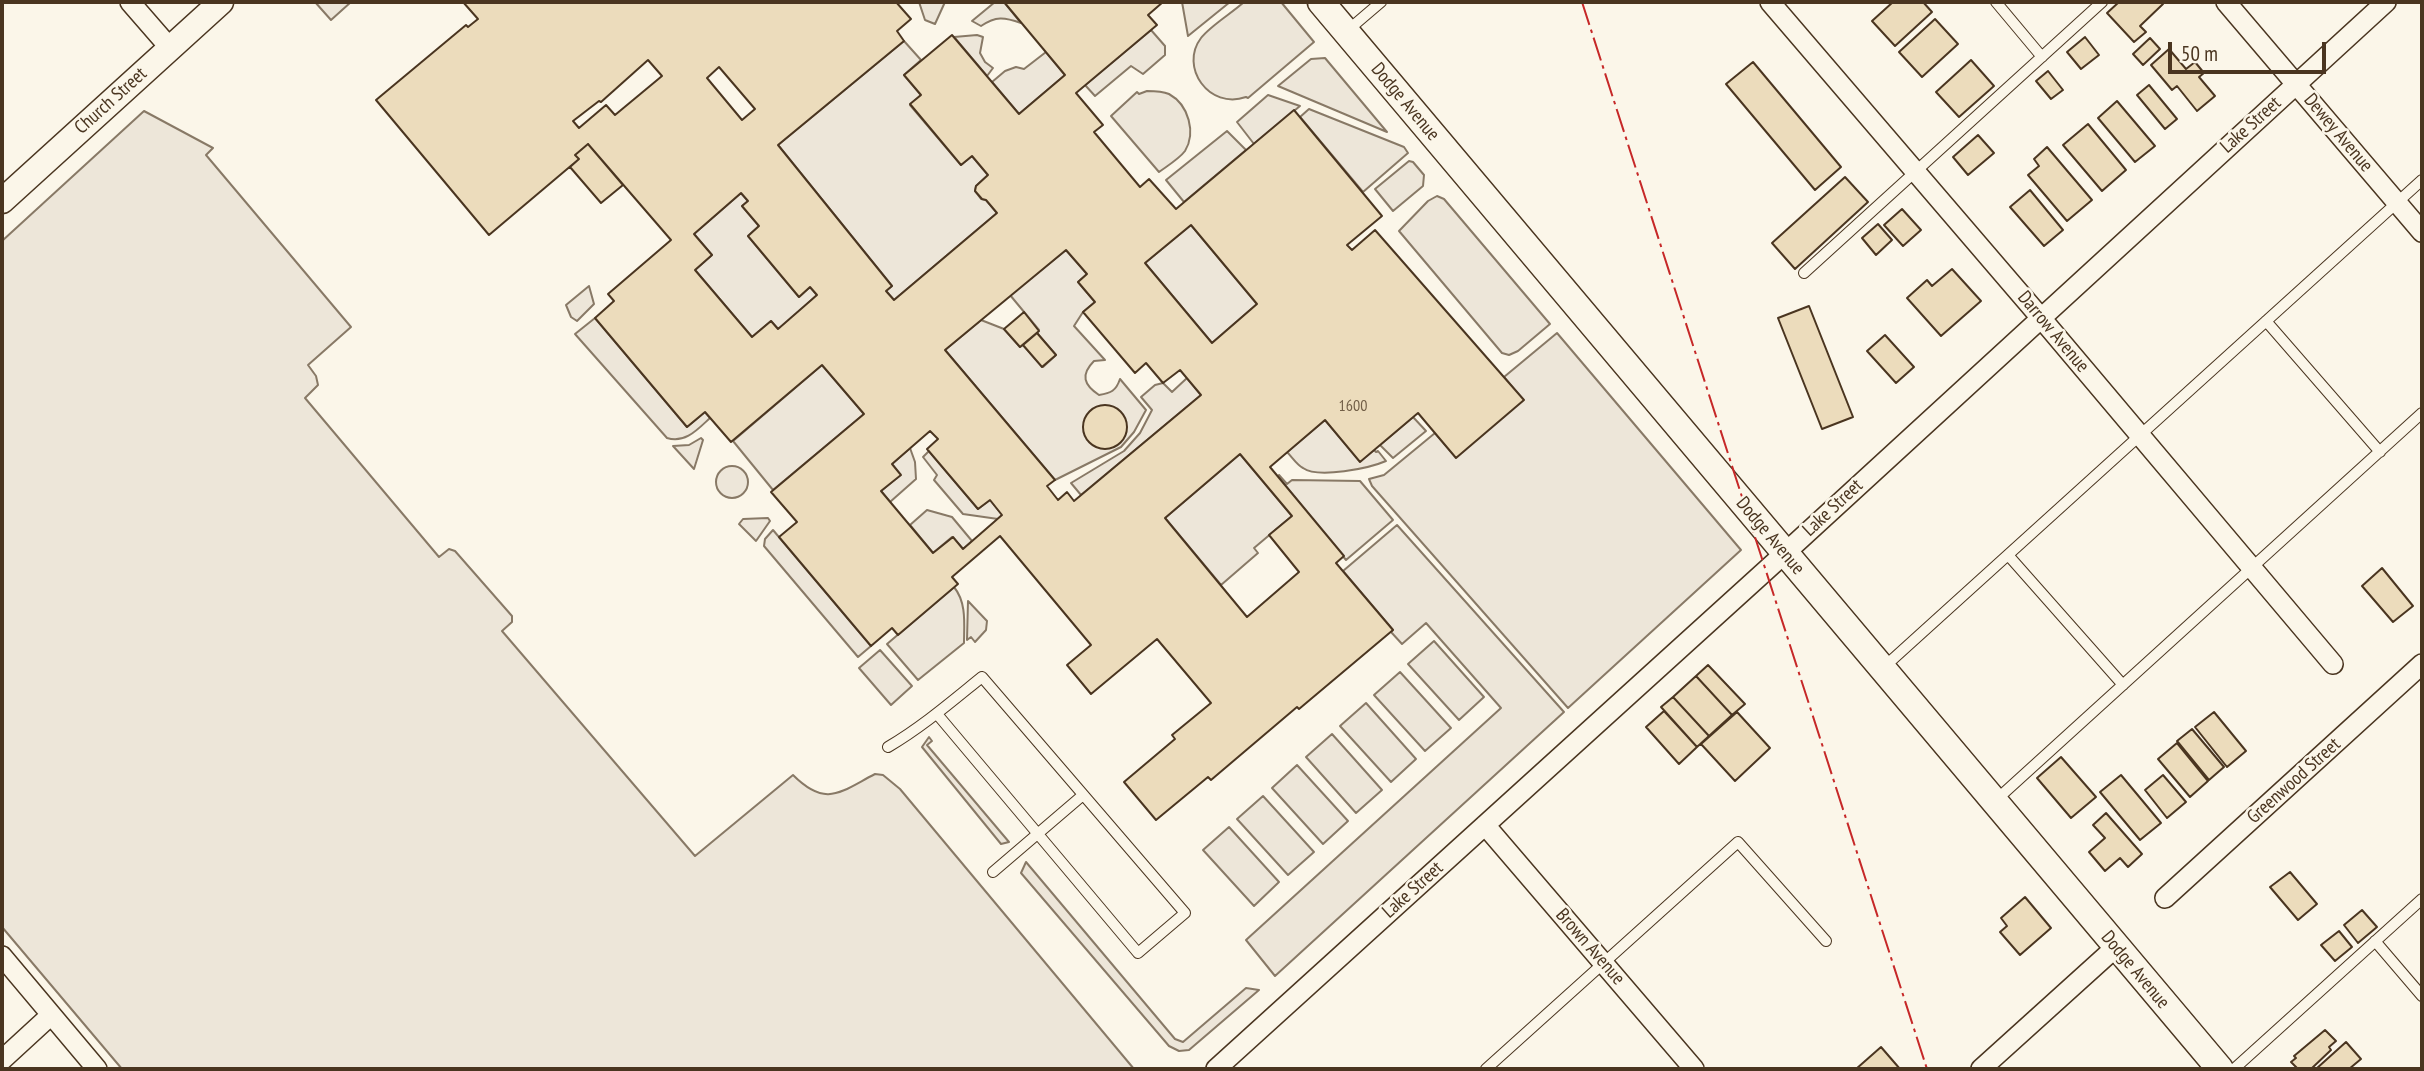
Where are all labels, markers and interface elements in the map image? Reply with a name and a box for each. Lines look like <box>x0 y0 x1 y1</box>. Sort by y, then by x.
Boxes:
scale bar <box>2172 28 2330 72</box>
text: 50 m <box>2181 40 2218 67</box>
street label: Dodge Avenue <box>1366 58 1444 146</box>
street label: Church Street <box>70 63 152 139</box>
street label: Dewey Avenue <box>2299 89 2377 177</box>
street label: Lake Street <box>2216 92 2286 158</box>
street label: Darrow Avenue <box>2012 287 2094 377</box>
house number: 1600 <box>1339 396 1367 416</box>
street label: Lake Street <box>1798 475 1868 541</box>
street label: Dodge Avenue <box>1731 492 1809 580</box>
street label: Greenwood Street <box>2243 733 2345 829</box>
street label: Lake Street <box>1378 857 1448 923</box>
street label: Brown Avenue <box>1551 904 1629 990</box>
street label: Dodge Avenue <box>2096 926 2174 1014</box>

